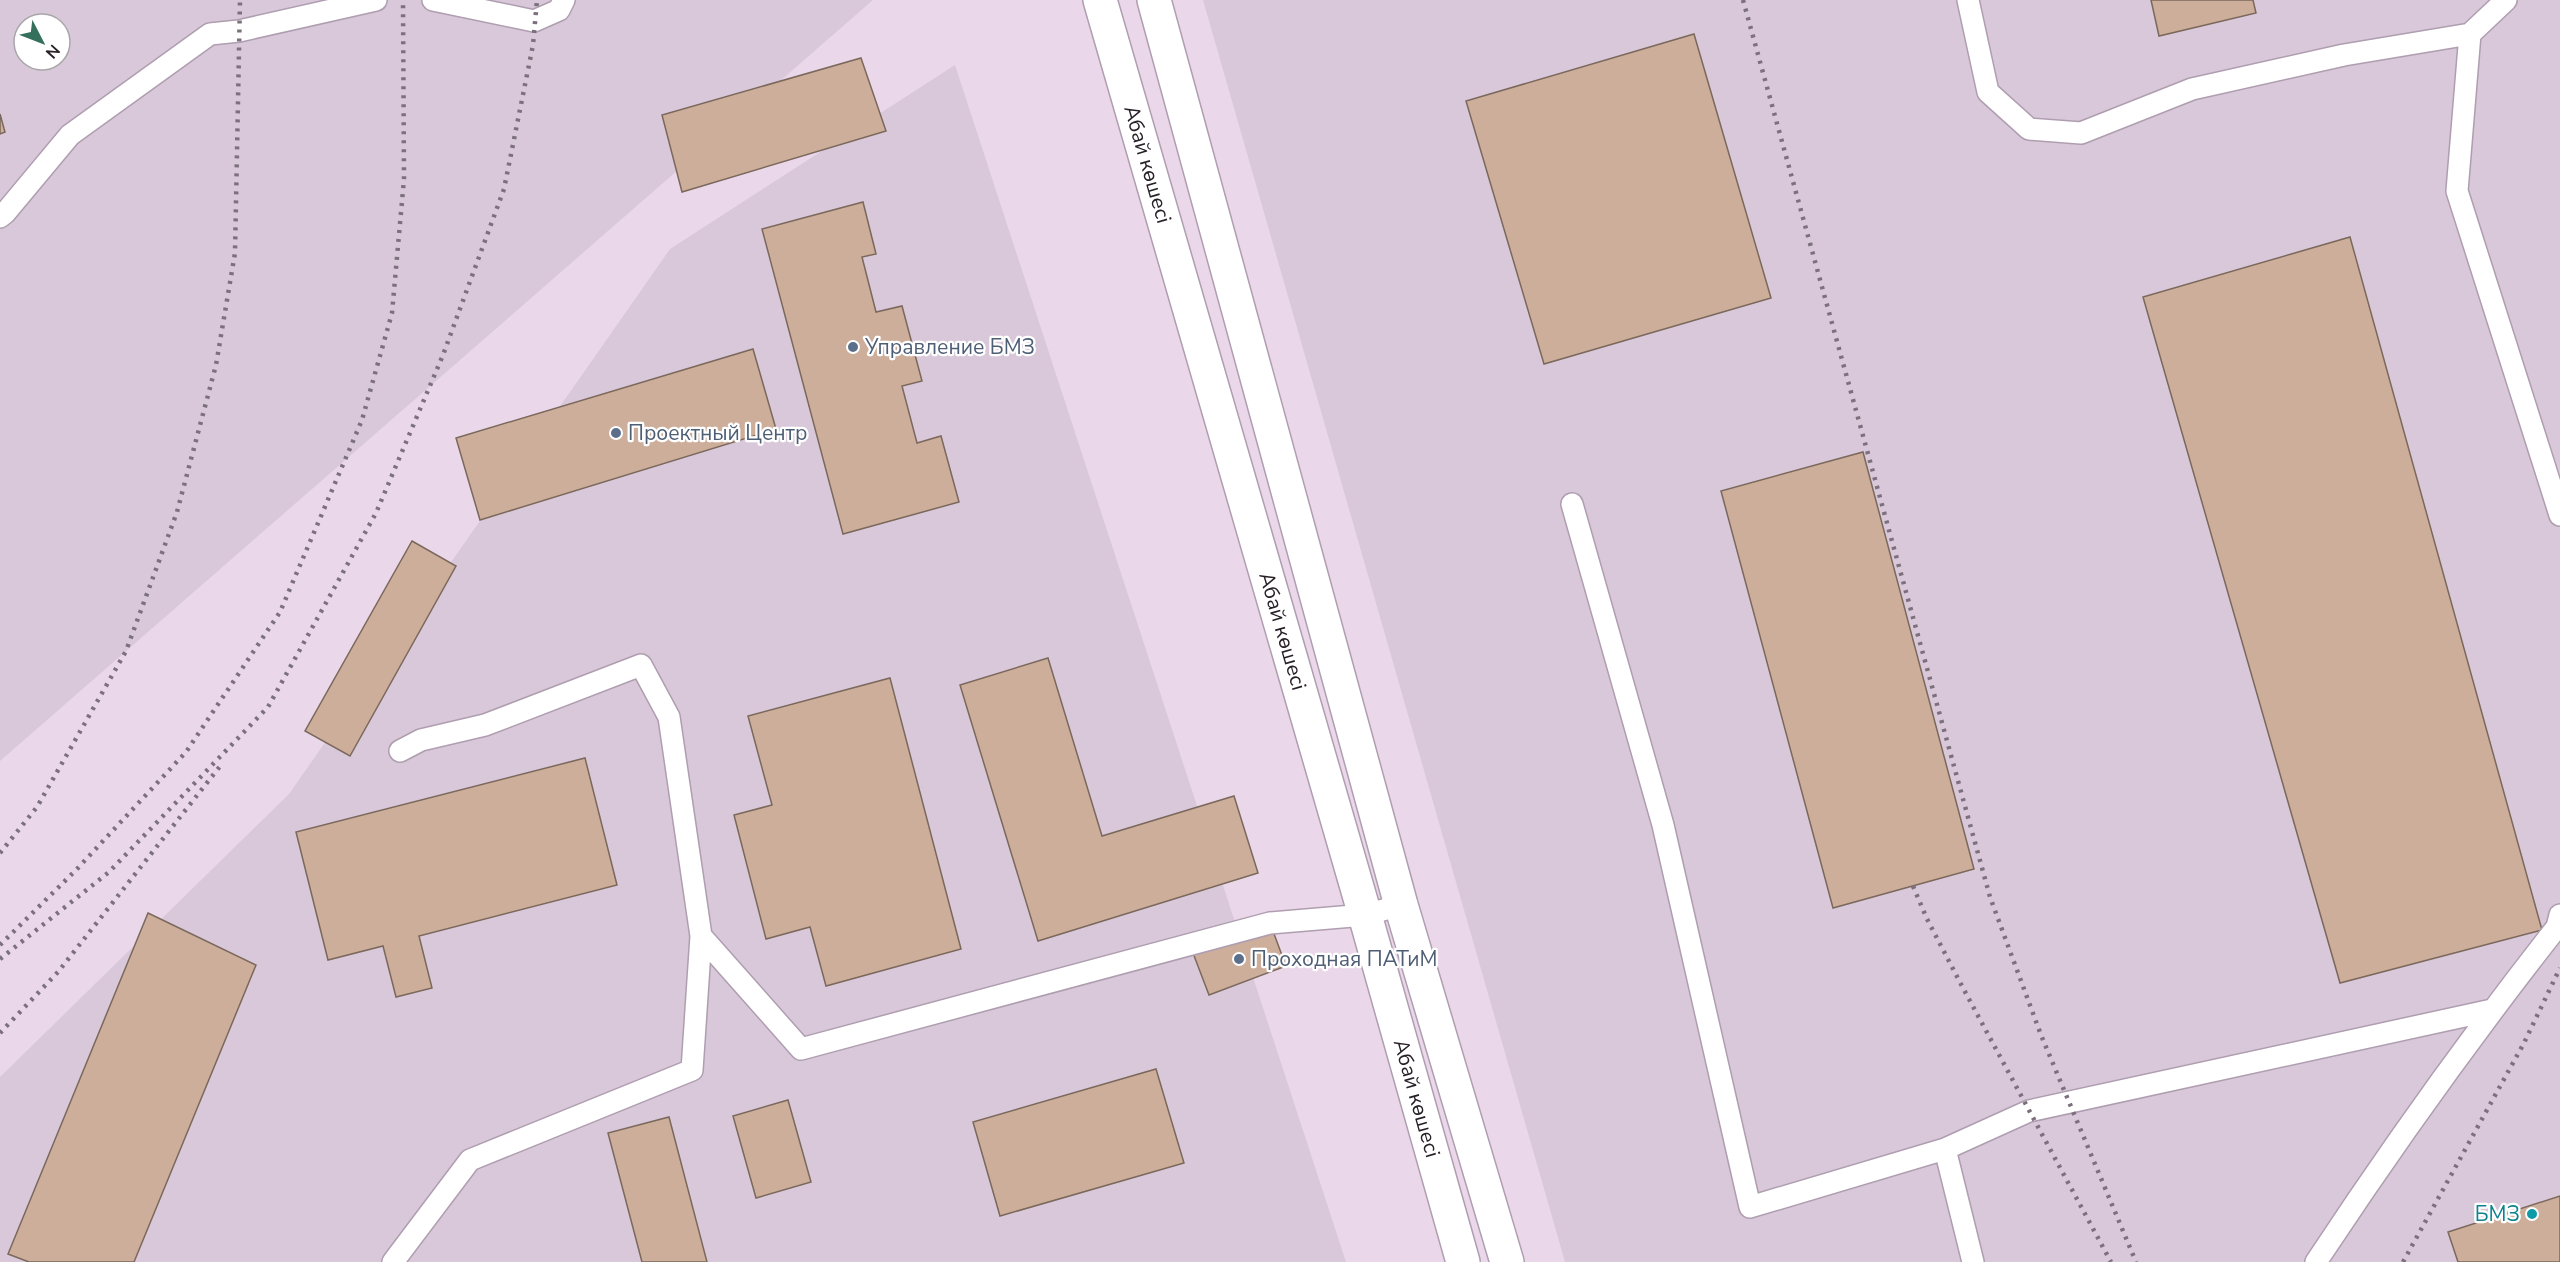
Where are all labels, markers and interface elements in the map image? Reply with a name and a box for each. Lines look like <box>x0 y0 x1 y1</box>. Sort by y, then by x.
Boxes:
north arrow <box>12 12 72 72</box>
text: N <box>40 40 65 63</box>
street label: Абай көшесі <box>1117 102 1178 227</box>
place label: Управление БМЗ <box>864 333 1035 361</box>
marker: Управление БМЗ <box>846 340 860 354</box>
place label: Проектный Центр <box>628 419 807 447</box>
marker: Проектный Центр <box>609 426 623 440</box>
street label: Абай көшесі <box>1252 569 1313 694</box>
place label: Проходная ПАТиМ <box>1251 945 1437 973</box>
marker: Проходная ПАТиМ <box>1232 952 1246 966</box>
street label: Абай көшесі <box>1387 1036 1447 1161</box>
place label: БМЗ <box>2475 1200 2520 1228</box>
marker: БМЗ <box>2525 1207 2539 1221</box>

